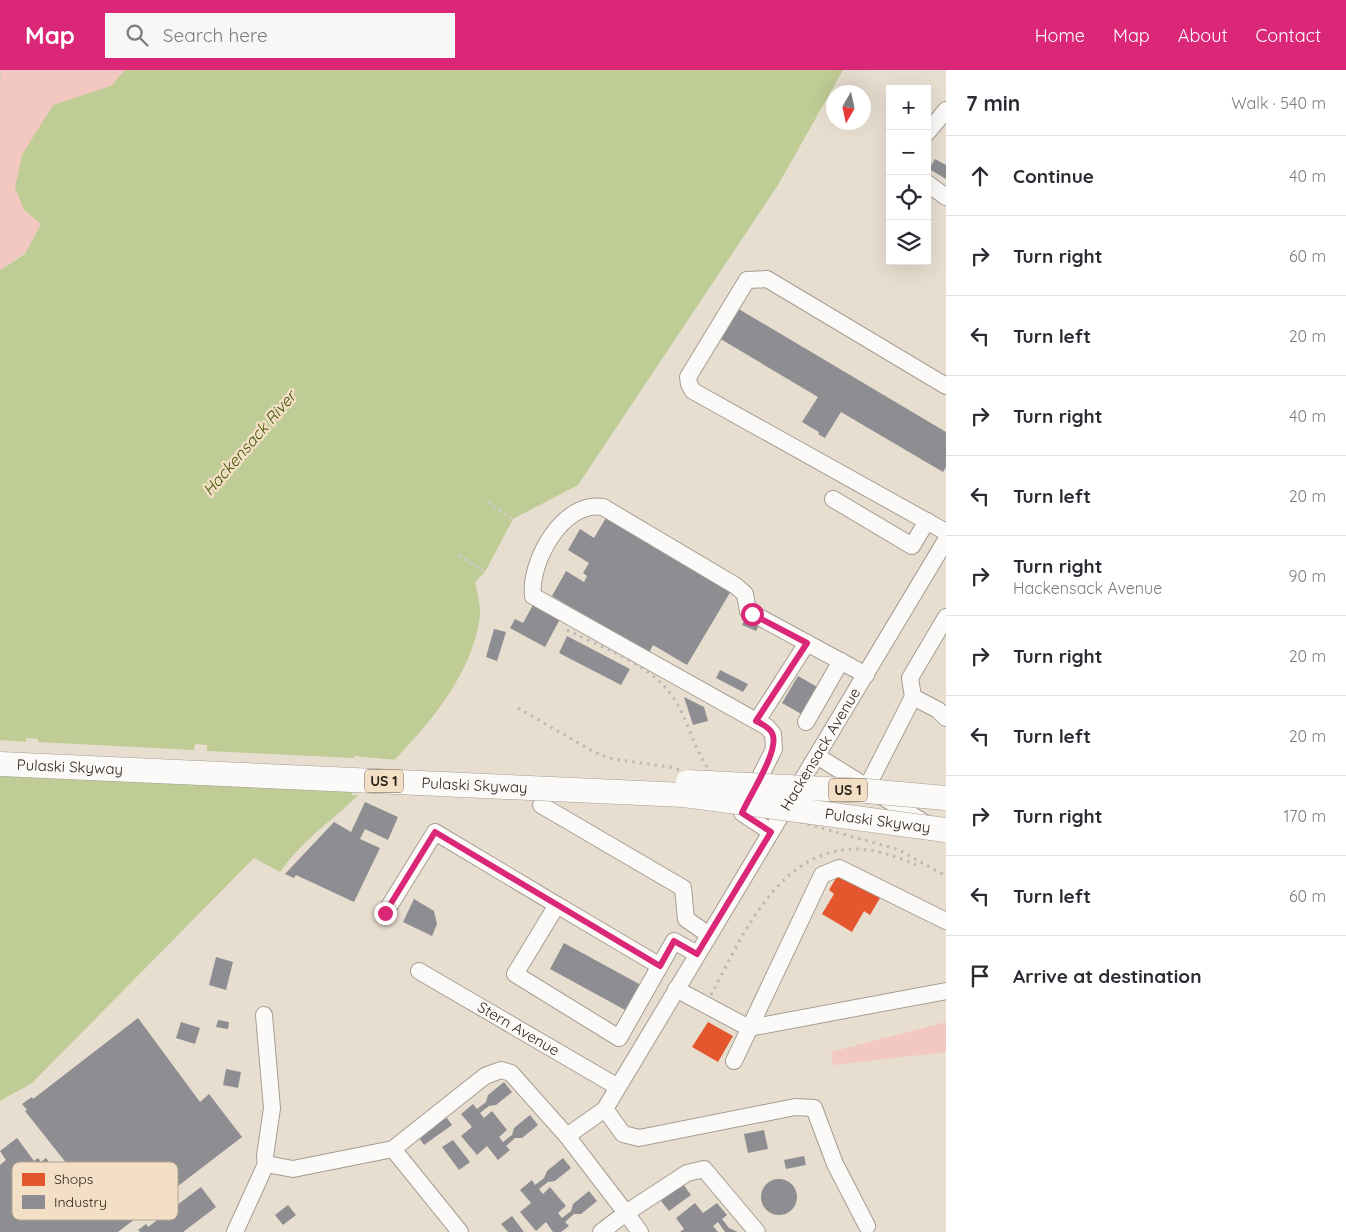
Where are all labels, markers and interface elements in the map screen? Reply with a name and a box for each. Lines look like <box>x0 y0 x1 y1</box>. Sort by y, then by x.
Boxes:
search box <box>105 13 455 58</box>
text: Map <box>25 20 75 50</box>
icon: search <box>123 21 151 49</box>
text: Search here <box>163 23 268 47</box>
text: Home <box>1035 24 1085 47</box>
text: Map <box>1113 24 1150 47</box>
text: About <box>1178 24 1228 47</box>
text: Contact <box>1256 24 1321 47</box>
north arrow <box>826 85 871 130</box>
map controls <box>886 85 931 265</box>
button: + <box>886 85 931 130</box>
text: 7 min <box>966 90 1020 116</box>
text: Walk · 540 m <box>1231 93 1326 113</box>
button: − <box>886 130 931 175</box>
icon: ahead <box>966 162 994 190</box>
text: Continue <box>1013 164 1094 188</box>
text: 40 m <box>1289 166 1326 186</box>
button: locate <box>886 175 931 220</box>
button: layers <box>886 220 931 265</box>
icon: right <box>966 242 994 270</box>
text: Turn right <box>1013 244 1102 268</box>
text: 60 m <box>1289 246 1326 266</box>
icon: left <box>966 322 994 350</box>
text: Turn left <box>1013 324 1091 348</box>
text: 20 m <box>1289 326 1326 346</box>
water label: Hackensack River <box>198 385 301 499</box>
icon: right <box>966 402 994 430</box>
text: Turn right <box>1013 404 1102 428</box>
text: 40 m <box>1289 406 1326 426</box>
icon: left <box>966 482 994 510</box>
text: Turn left <box>1013 484 1091 508</box>
text: 20 m <box>1289 486 1326 506</box>
text: Turn right <box>1013 554 1102 578</box>
icon: right <box>966 562 994 590</box>
text: 90 m <box>1289 566 1326 586</box>
text: Hackensack Avenue <box>1013 578 1162 598</box>
route start <box>741 603 764 626</box>
icon: right <box>966 642 994 670</box>
text: Turn right <box>1013 644 1102 668</box>
text: 20 m <box>1289 646 1326 666</box>
street label: Hackensack Avenue <box>776 684 864 814</box>
icon: left <box>966 722 994 750</box>
text: Turn left <box>1013 724 1091 748</box>
text: 20 m <box>1289 726 1326 746</box>
street label: Pulaski Skyway <box>16 755 123 779</box>
road number: US 1 <box>365 769 403 792</box>
street label: Pulaski Skyway <box>421 773 528 797</box>
road number: US 1 <box>829 778 867 802</box>
icon: right <box>966 802 994 830</box>
street label: Pulaski Skyway <box>824 804 932 837</box>
text: Turn right <box>1013 804 1102 828</box>
text: 170 m <box>1283 806 1326 826</box>
icon: left <box>966 882 994 910</box>
text: Turn left <box>1013 884 1091 908</box>
text: 60 m <box>1289 886 1326 906</box>
route end <box>374 902 397 925</box>
icon: arrive <box>966 962 994 990</box>
text: Arrive at destination <box>1013 964 1202 988</box>
street label: Stern Avenue <box>474 997 563 1060</box>
legend <box>12 1162 178 1220</box>
text: Shops <box>54 1170 93 1188</box>
text: Industry <box>54 1193 107 1211</box>

